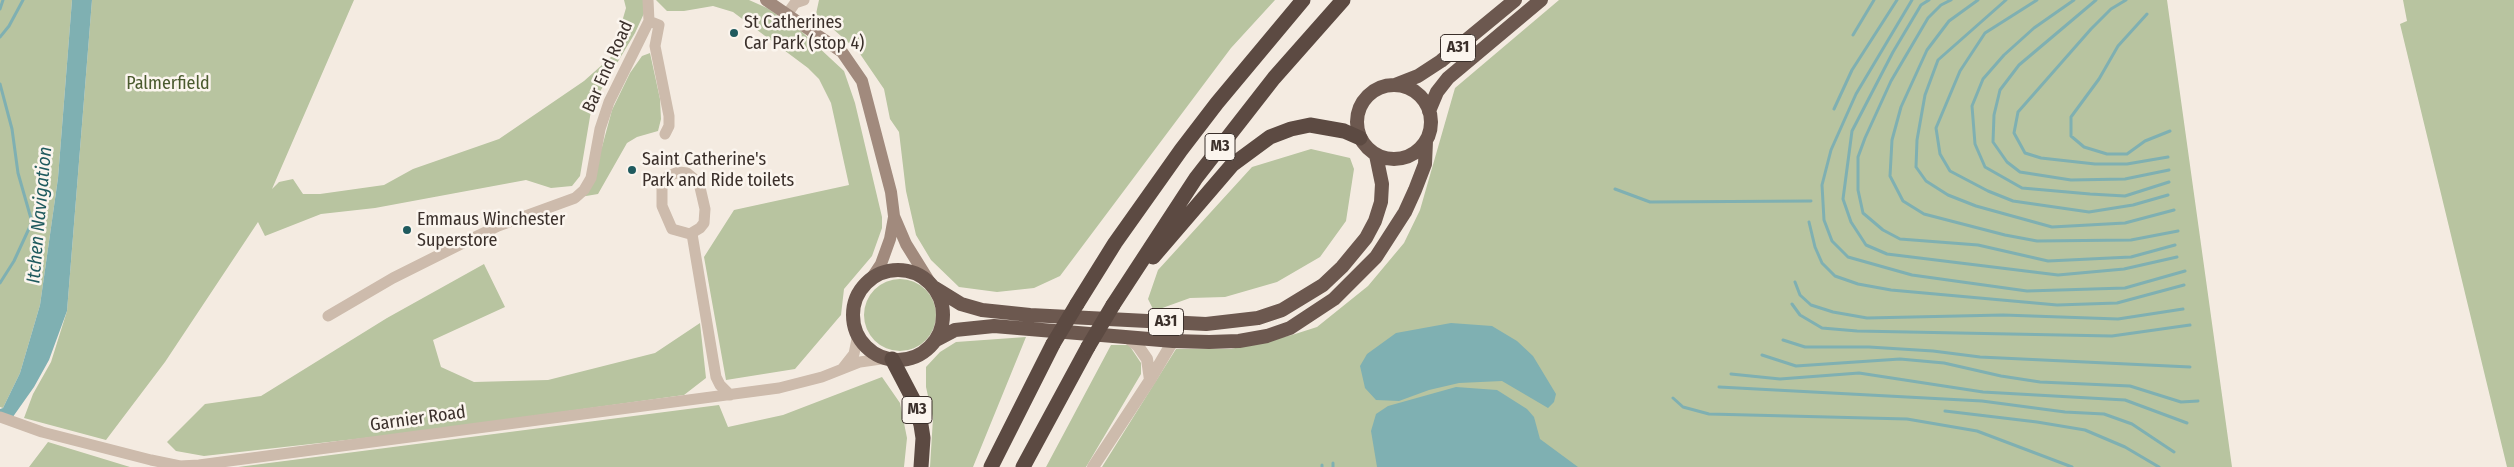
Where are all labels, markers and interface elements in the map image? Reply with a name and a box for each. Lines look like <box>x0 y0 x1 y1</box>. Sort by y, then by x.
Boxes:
place label: St Catherines Car Park (stop 4) <box>744 12 864 54</box>
street label: Bar End Road <box>578 18 638 116</box>
marker: St Catherines Car Park (stop 4) <box>728 27 740 39</box>
road number: A31 <box>1440 34 1476 62</box>
park label: Palmerfield <box>126 73 210 95</box>
road number: M3 <box>1205 134 1235 160</box>
water label: Itchen Navigation <box>23 146 57 284</box>
place label: Saint Catherine's Park and Ride toilets <box>642 149 794 192</box>
marker: Saint Catherine's Park and Ride toilets <box>626 164 638 176</box>
place label: Emmaus Winchester Superstore <box>417 209 565 252</box>
marker: Emmaus Winchester Superstore <box>401 224 413 236</box>
road number: A31 <box>1148 308 1184 336</box>
road number: M3 <box>902 396 932 424</box>
street label: Garnier Road <box>369 402 467 436</box>

